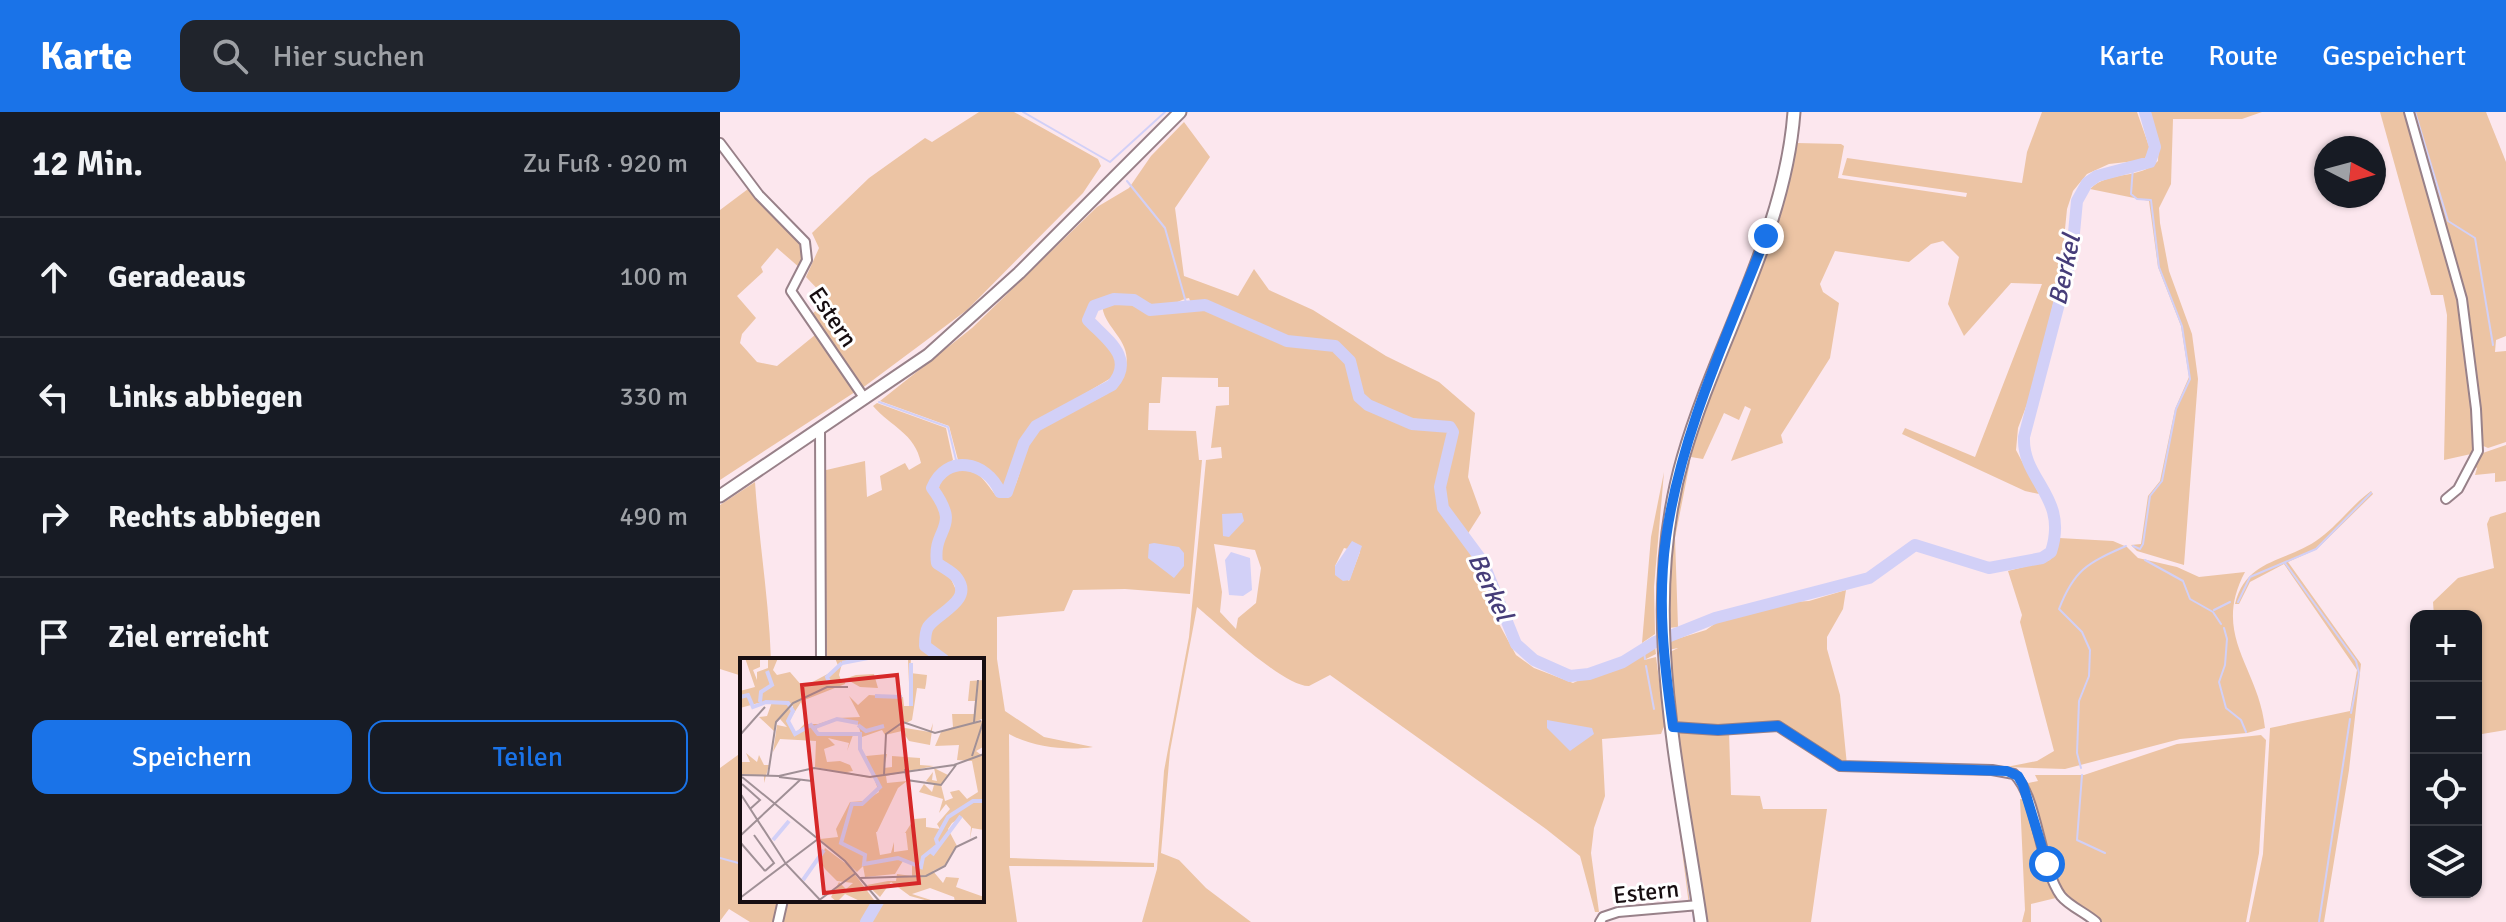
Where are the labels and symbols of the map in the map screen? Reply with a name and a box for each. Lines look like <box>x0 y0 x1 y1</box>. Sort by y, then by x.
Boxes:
north arrow <box>2314 136 2386 208</box>
route end <box>1748 218 1784 254</box>
water label: Berkel <box>2042 229 2089 308</box>
street label: Estern <box>802 281 864 353</box>
water label: Berkel <box>1460 548 1521 628</box>
inset map <box>740 658 984 902</box>
route start <box>2029 846 2065 882</box>
street label: Estern <box>1612 874 1680 910</box>

